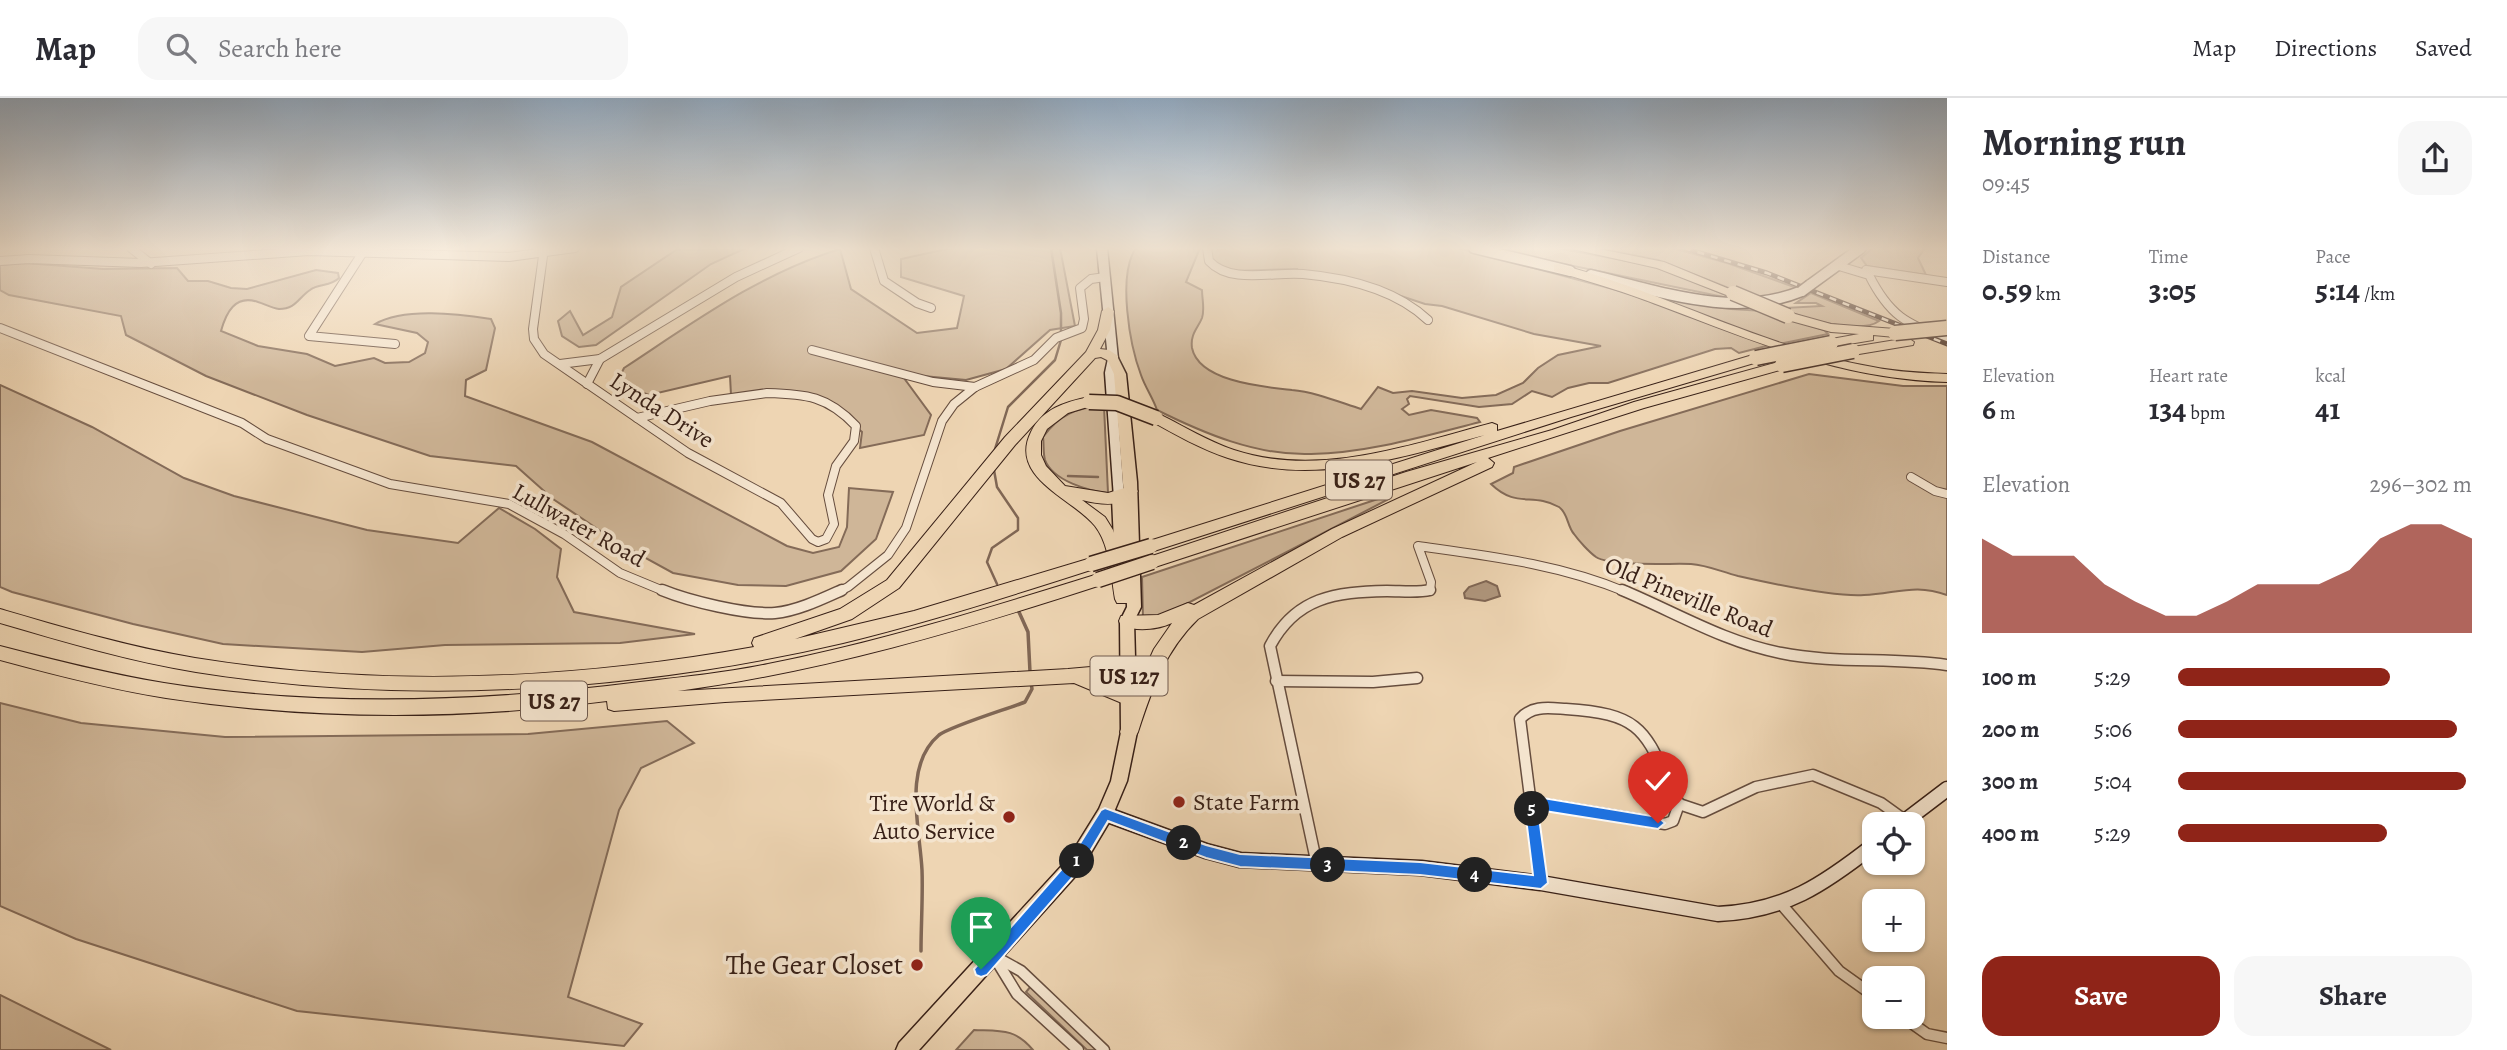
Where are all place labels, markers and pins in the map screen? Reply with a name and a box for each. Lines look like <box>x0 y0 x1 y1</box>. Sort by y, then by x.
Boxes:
pin <box>1628 751 1688 823</box>
place label: State Farm <box>1193 786 1300 818</box>
place label: Tire World & Auto Service <box>869 787 995 847</box>
pin: 5 <box>1514 792 1550 826</box>
marker: State Farm <box>1171 794 1187 810</box>
marker: Tire World & Auto Service <box>1001 809 1017 825</box>
pin: 2 <box>1166 826 1202 860</box>
pin: 1 <box>1060 844 1094 878</box>
pin: 3 <box>1310 848 1346 882</box>
pin: 4 <box>1458 858 1492 892</box>
pin <box>951 897 1011 969</box>
place label: The Gear Closet <box>726 946 903 984</box>
marker: The Gear Closet <box>909 957 925 973</box>

